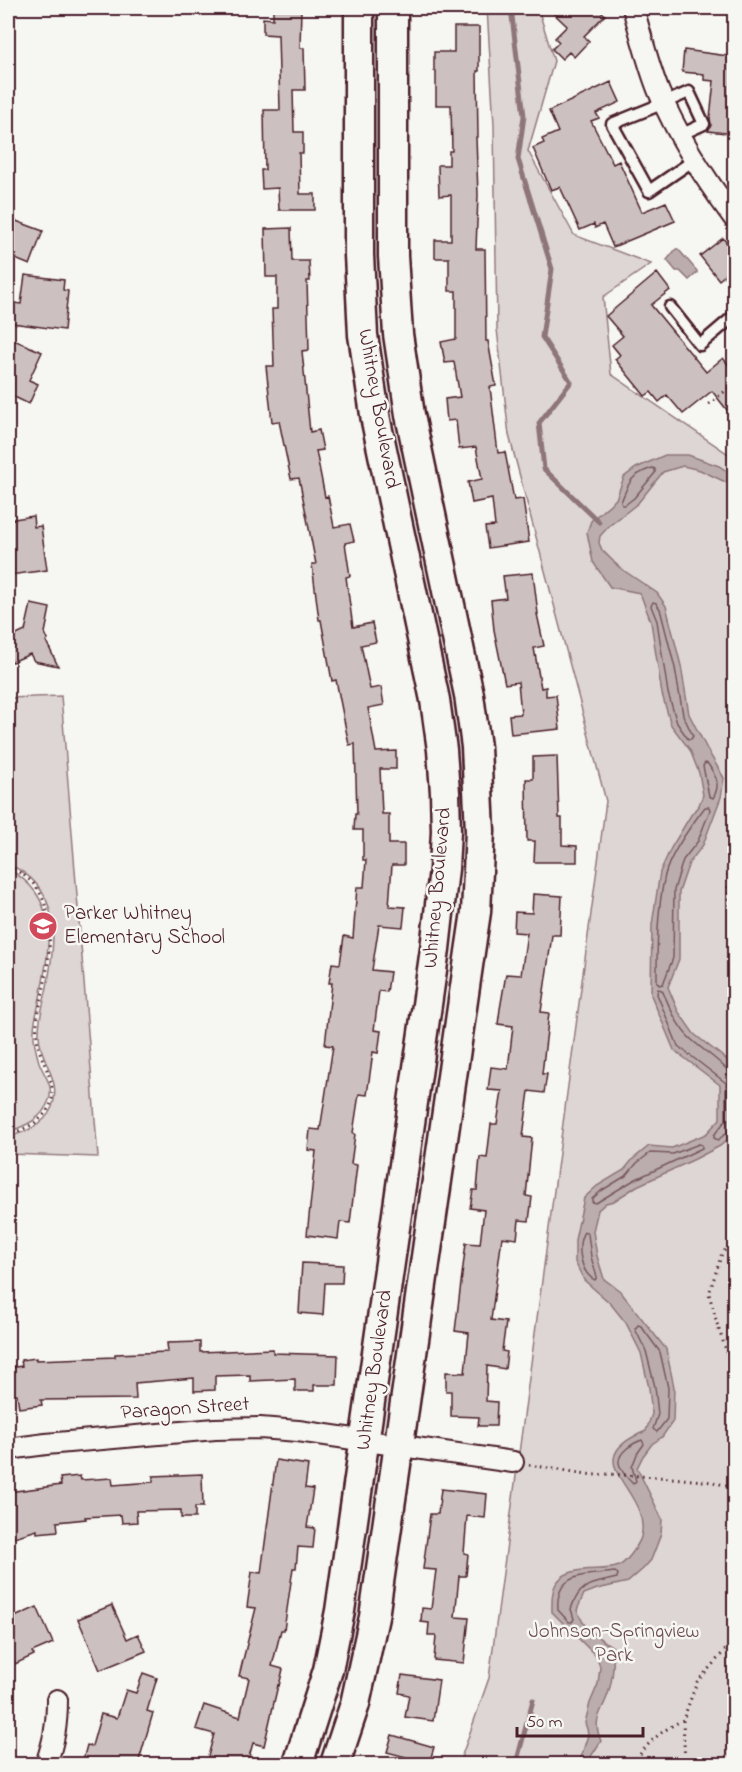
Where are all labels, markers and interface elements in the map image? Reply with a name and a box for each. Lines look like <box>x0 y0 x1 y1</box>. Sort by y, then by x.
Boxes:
street label: Whitney Boulevard <box>347 327 407 492</box>
street label: Whitney Boulevard <box>416 806 462 970</box>
place label: Parker Whitney Elementary School <box>64 899 225 955</box>
school or university icon: Parker Whitney Elementary School <box>27 910 59 942</box>
street label: Whitney Boulevard <box>349 1288 403 1452</box>
street label: Paragon Street <box>120 1390 251 1430</box>
park label: Johnson-Springview Park <box>529 1617 699 1671</box>
scale bar <box>517 1700 643 1738</box>
text: 50 m <box>526 1710 563 1736</box>

